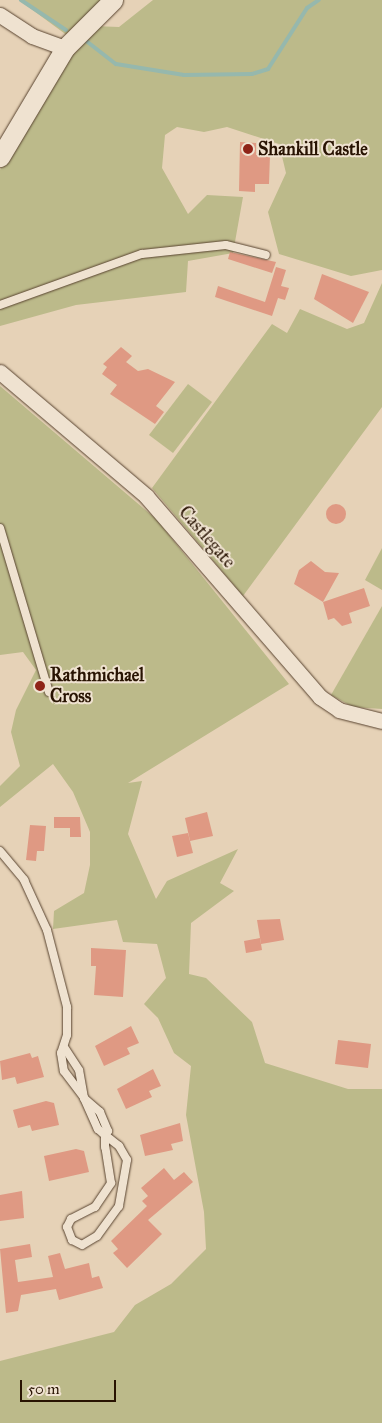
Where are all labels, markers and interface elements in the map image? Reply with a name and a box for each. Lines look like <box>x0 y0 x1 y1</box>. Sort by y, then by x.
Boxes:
place label: Shankill Castle <box>258 138 368 160</box>
marker: Shankill Castle <box>242 143 254 155</box>
street label: Castlegate <box>174 502 240 572</box>
place label: Rathmichael Cross <box>50 665 144 708</box>
marker: Rathmichael Cross <box>34 680 46 692</box>
scale bar <box>22 1370 119 1402</box>
text: 50 m <box>28 1380 60 1398</box>

